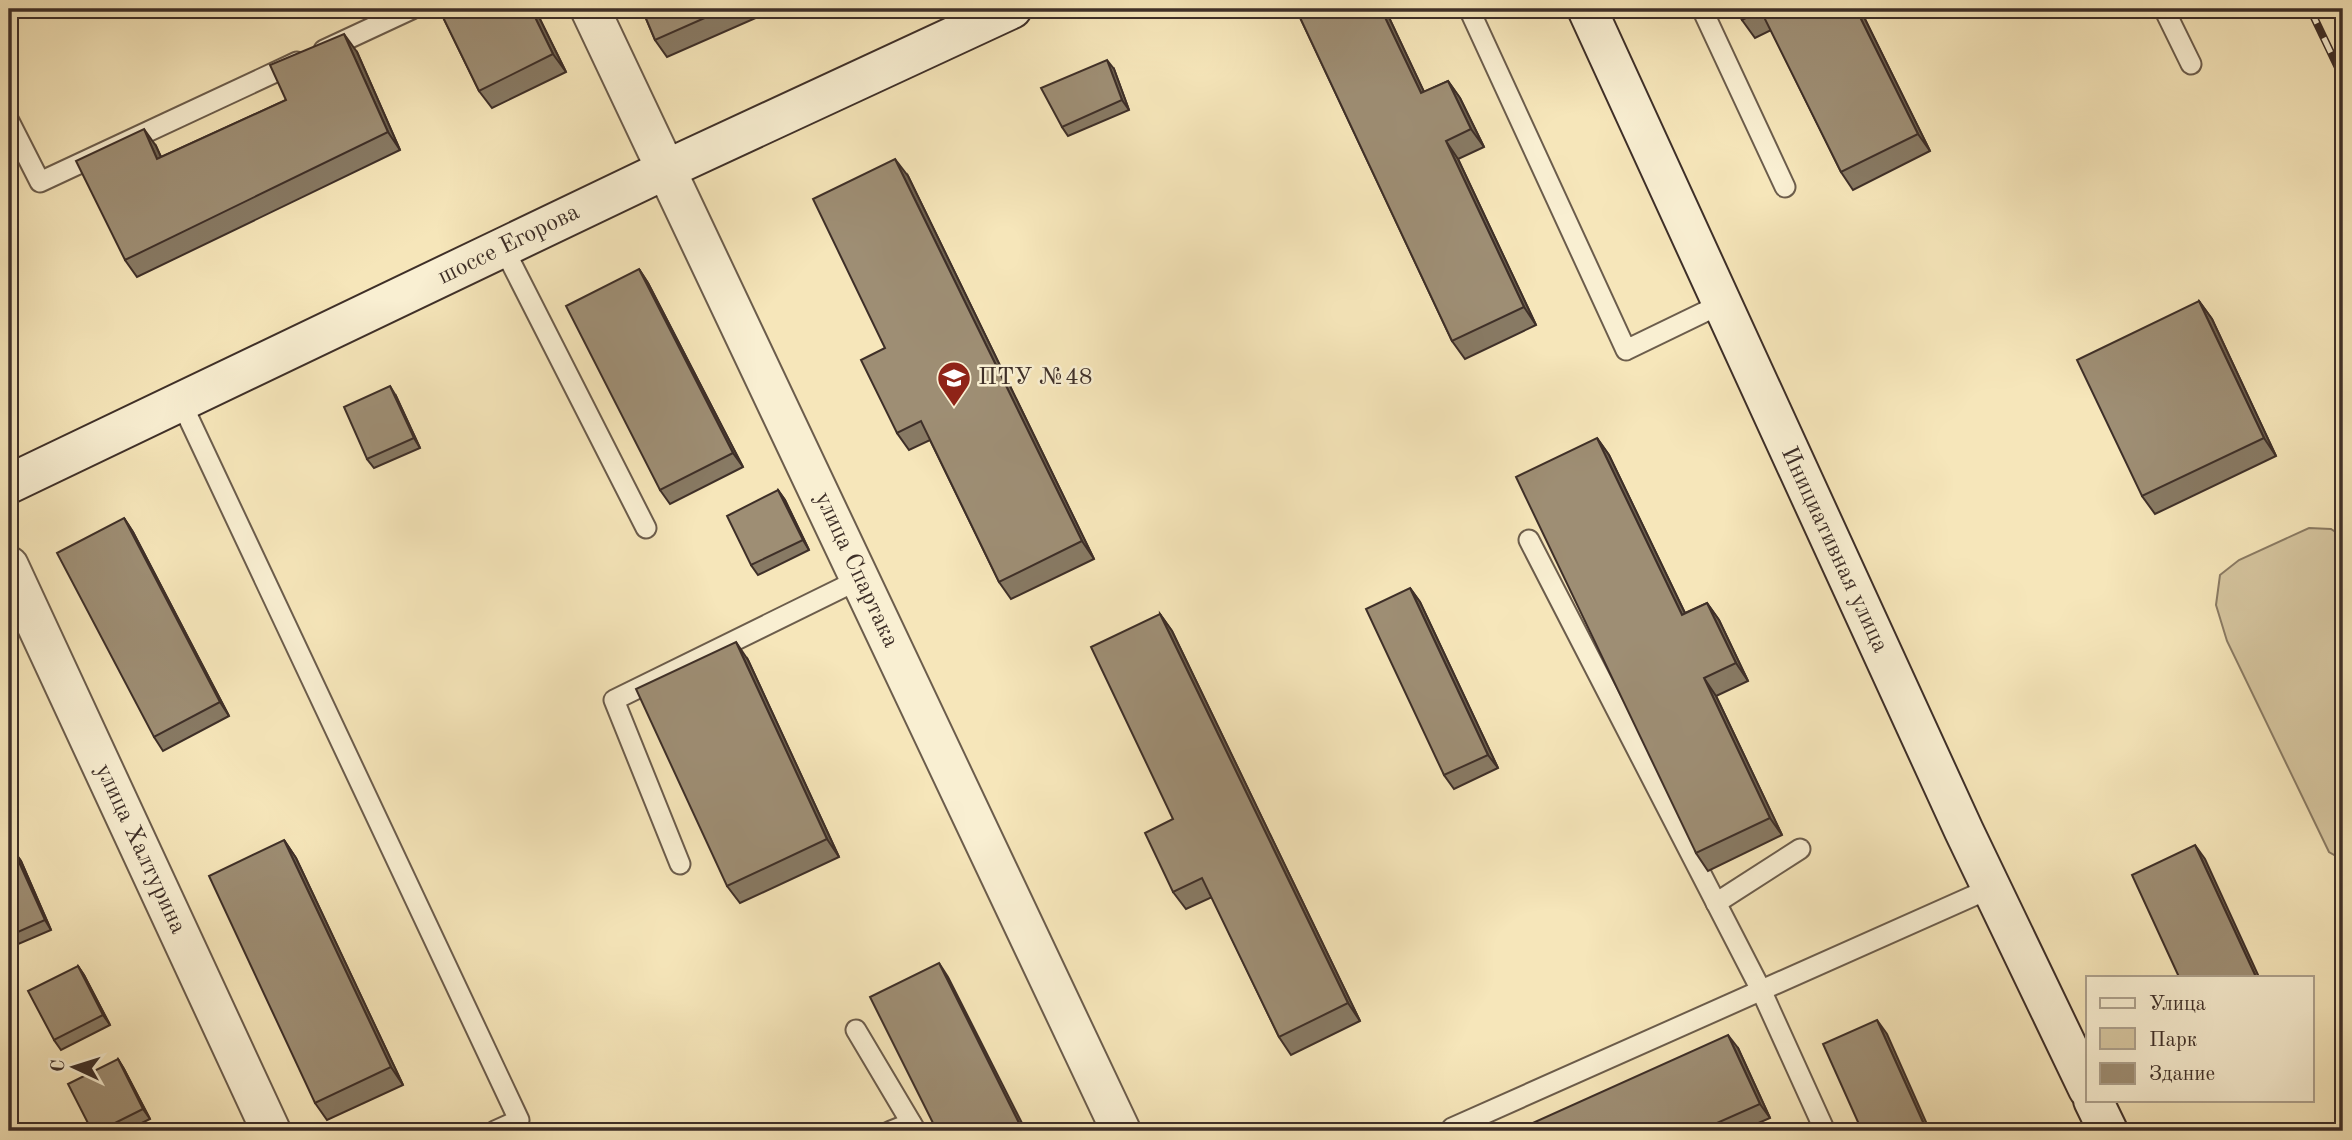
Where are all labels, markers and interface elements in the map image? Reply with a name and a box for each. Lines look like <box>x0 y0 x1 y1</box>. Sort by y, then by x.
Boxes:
street label: шоссе Егорова <box>434 200 584 290</box>
school or university icon: ПТУ №48 <box>935 359 973 408</box>
place label: ПТУ №48 <box>978 366 1093 390</box>
street label: Инициативная улица <box>1776 443 1892 657</box>
street label: улица Спартака <box>809 488 903 652</box>
street label: улица Халтурина <box>90 760 190 938</box>
legend <box>2086 976 2314 1102</box>
text: Улица <box>2149 994 2206 1015</box>
text: Парк <box>2149 1030 2198 1051</box>
north arrow <box>38 1032 108 1102</box>
text: С <box>50 1059 69 1073</box>
text: Здание <box>2149 1064 2215 1085</box>

